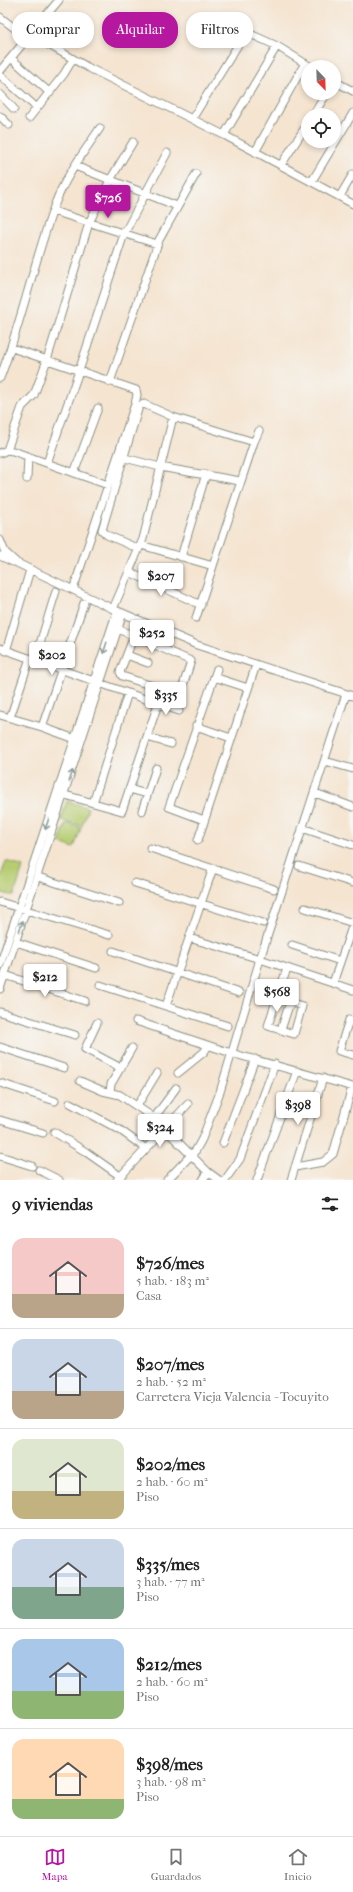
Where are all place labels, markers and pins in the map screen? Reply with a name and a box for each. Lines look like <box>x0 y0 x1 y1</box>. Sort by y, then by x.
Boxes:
pin: $726 <box>84 185 132 219</box>
pin: $207 <box>137 563 185 597</box>
pin: $252 <box>128 620 176 654</box>
pin: $202 <box>28 642 76 676</box>
pin: $335 <box>142 682 190 716</box>
pin: $212 <box>21 964 69 998</box>
pin: $568 <box>253 979 301 1013</box>
pin: $398 <box>274 1092 322 1126</box>
pin: $324 <box>136 1114 184 1148</box>

